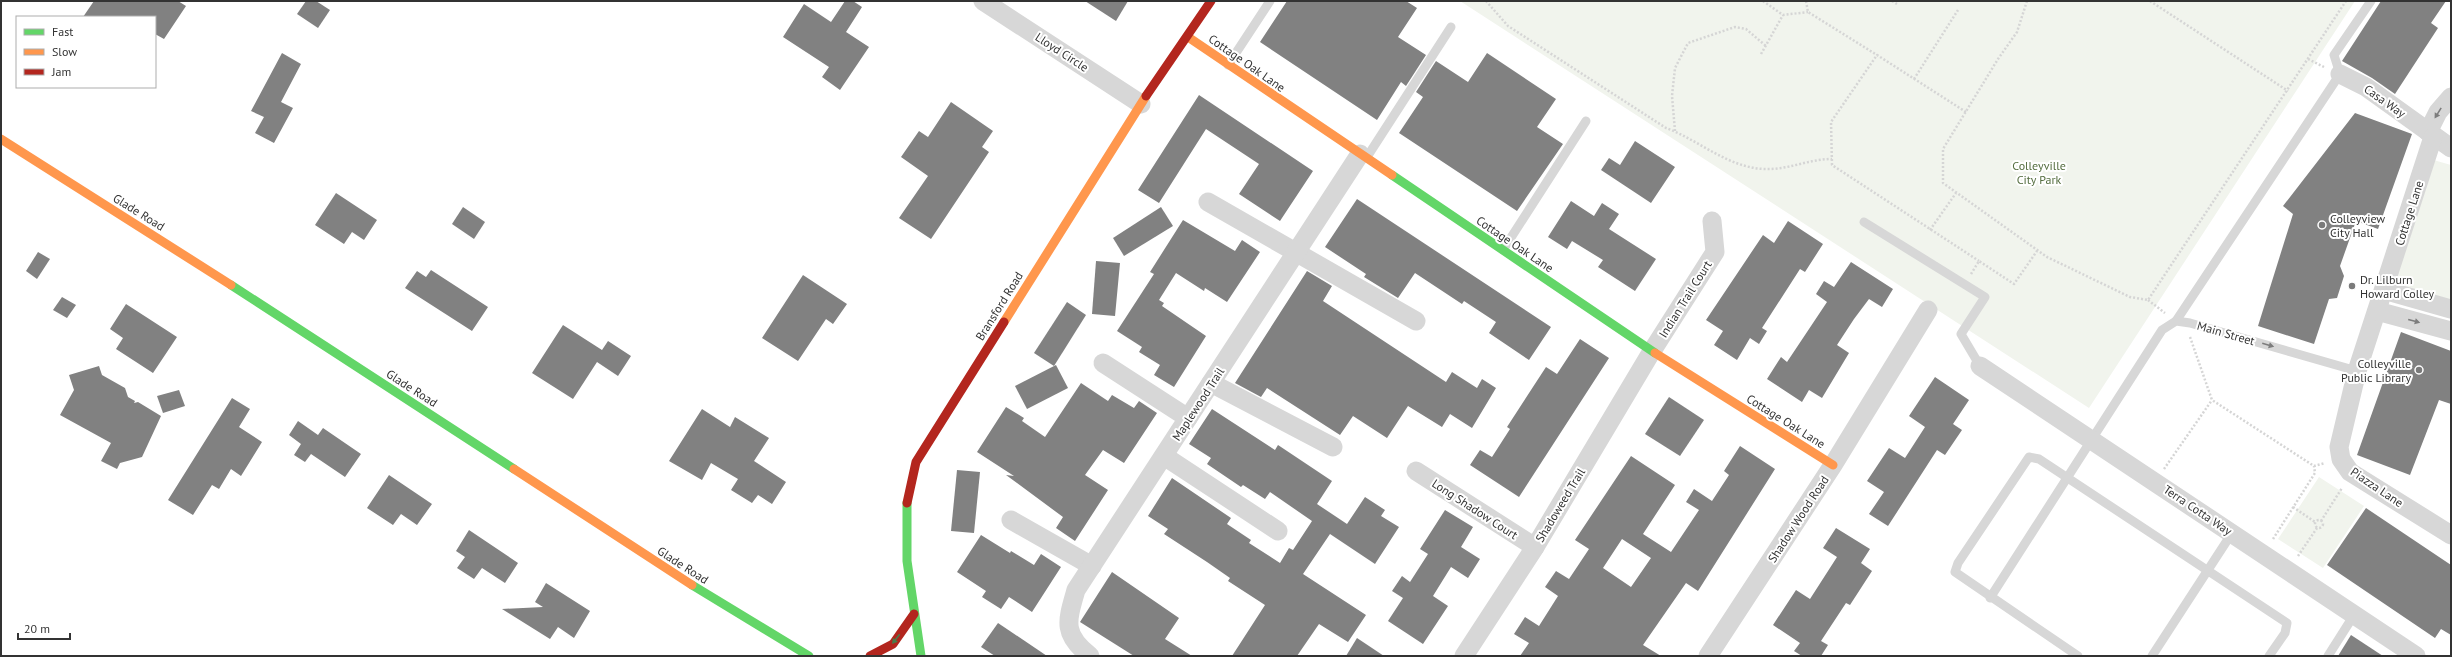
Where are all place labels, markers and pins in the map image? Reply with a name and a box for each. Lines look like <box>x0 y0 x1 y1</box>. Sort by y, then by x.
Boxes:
place label: Colleyview City Hall <box>2330 211 2385 240</box>
marker: Colleyview City Hall <box>2317 220 2327 230</box>
place label: Dr. Lilburn Howard Colley <box>2360 272 2435 301</box>
marker: Dr. Lilburn Howard Colley <box>2347 281 2357 291</box>
place label: Colleyville Public Library <box>2341 356 2411 385</box>
marker: Colleyville Public Library <box>2414 365 2424 375</box>

